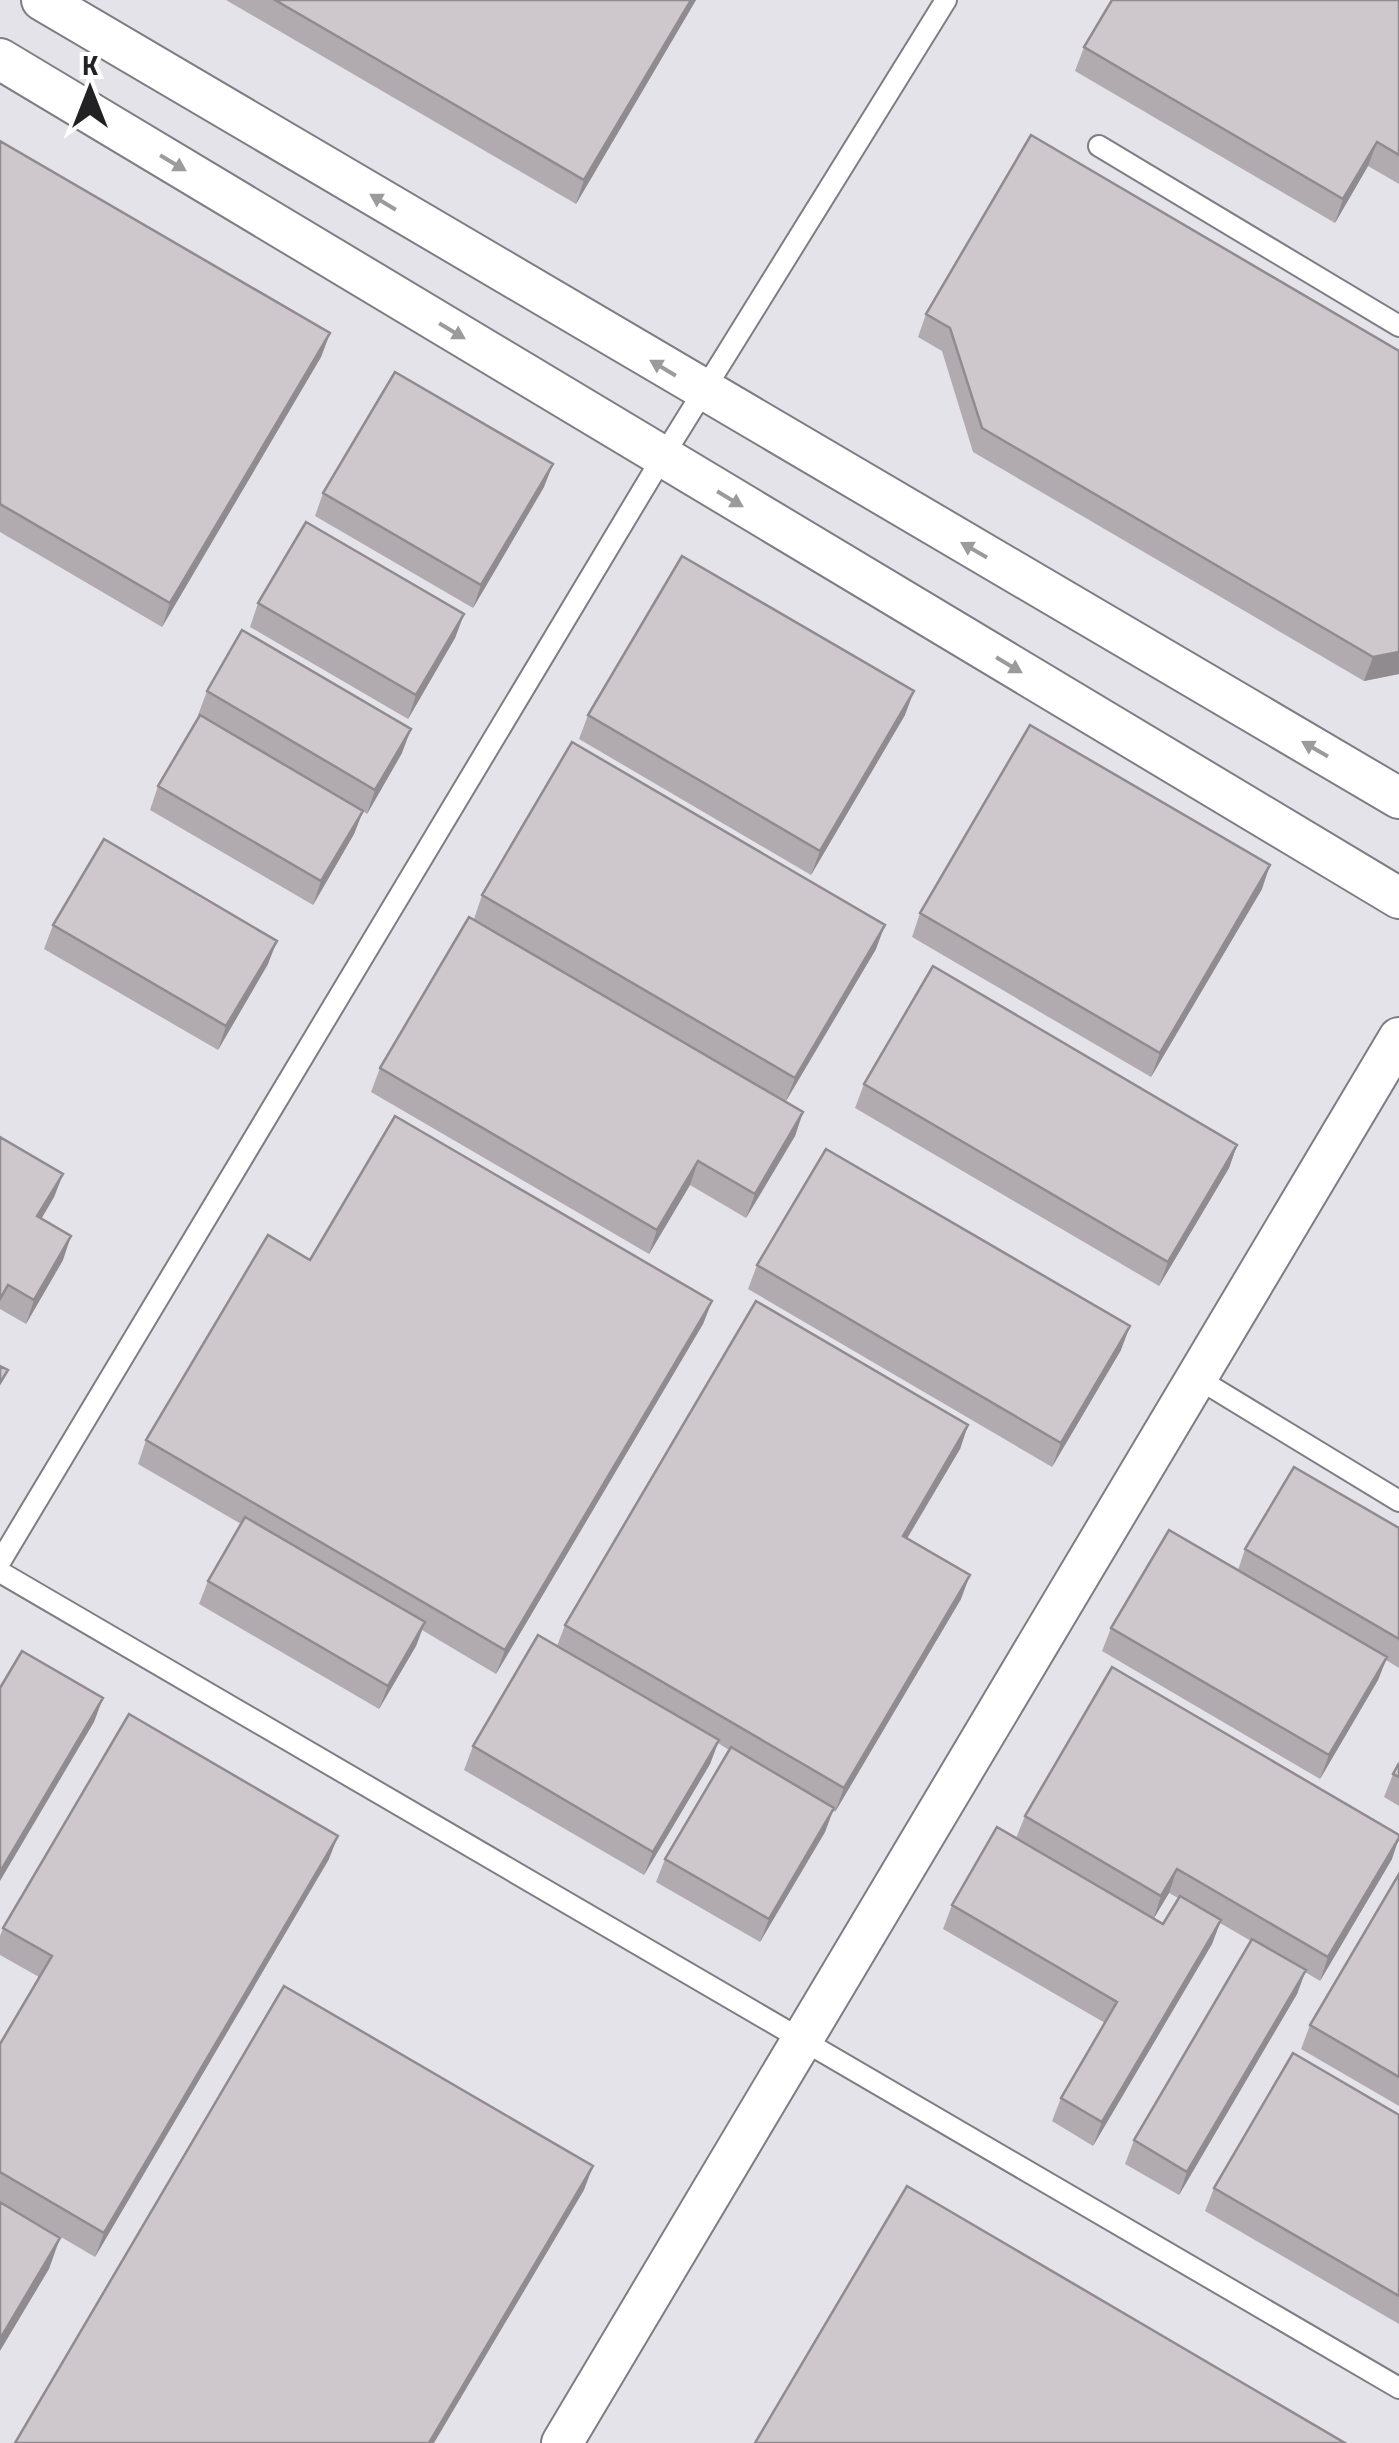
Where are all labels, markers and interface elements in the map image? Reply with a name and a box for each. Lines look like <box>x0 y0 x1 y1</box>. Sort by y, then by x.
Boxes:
north arrow <box>40 40 140 140</box>
text: K <box>82 43 99 86</box>
one-way arrow <box>159 154 187 171</box>
one-way arrow <box>369 194 397 211</box>
one-way arrow <box>438 322 466 339</box>
one-way arrow <box>649 360 677 377</box>
one-way arrow <box>716 490 744 507</box>
one-way arrow <box>960 542 988 559</box>
one-way arrow <box>995 656 1023 673</box>
one-way arrow <box>1301 741 1329 758</box>

